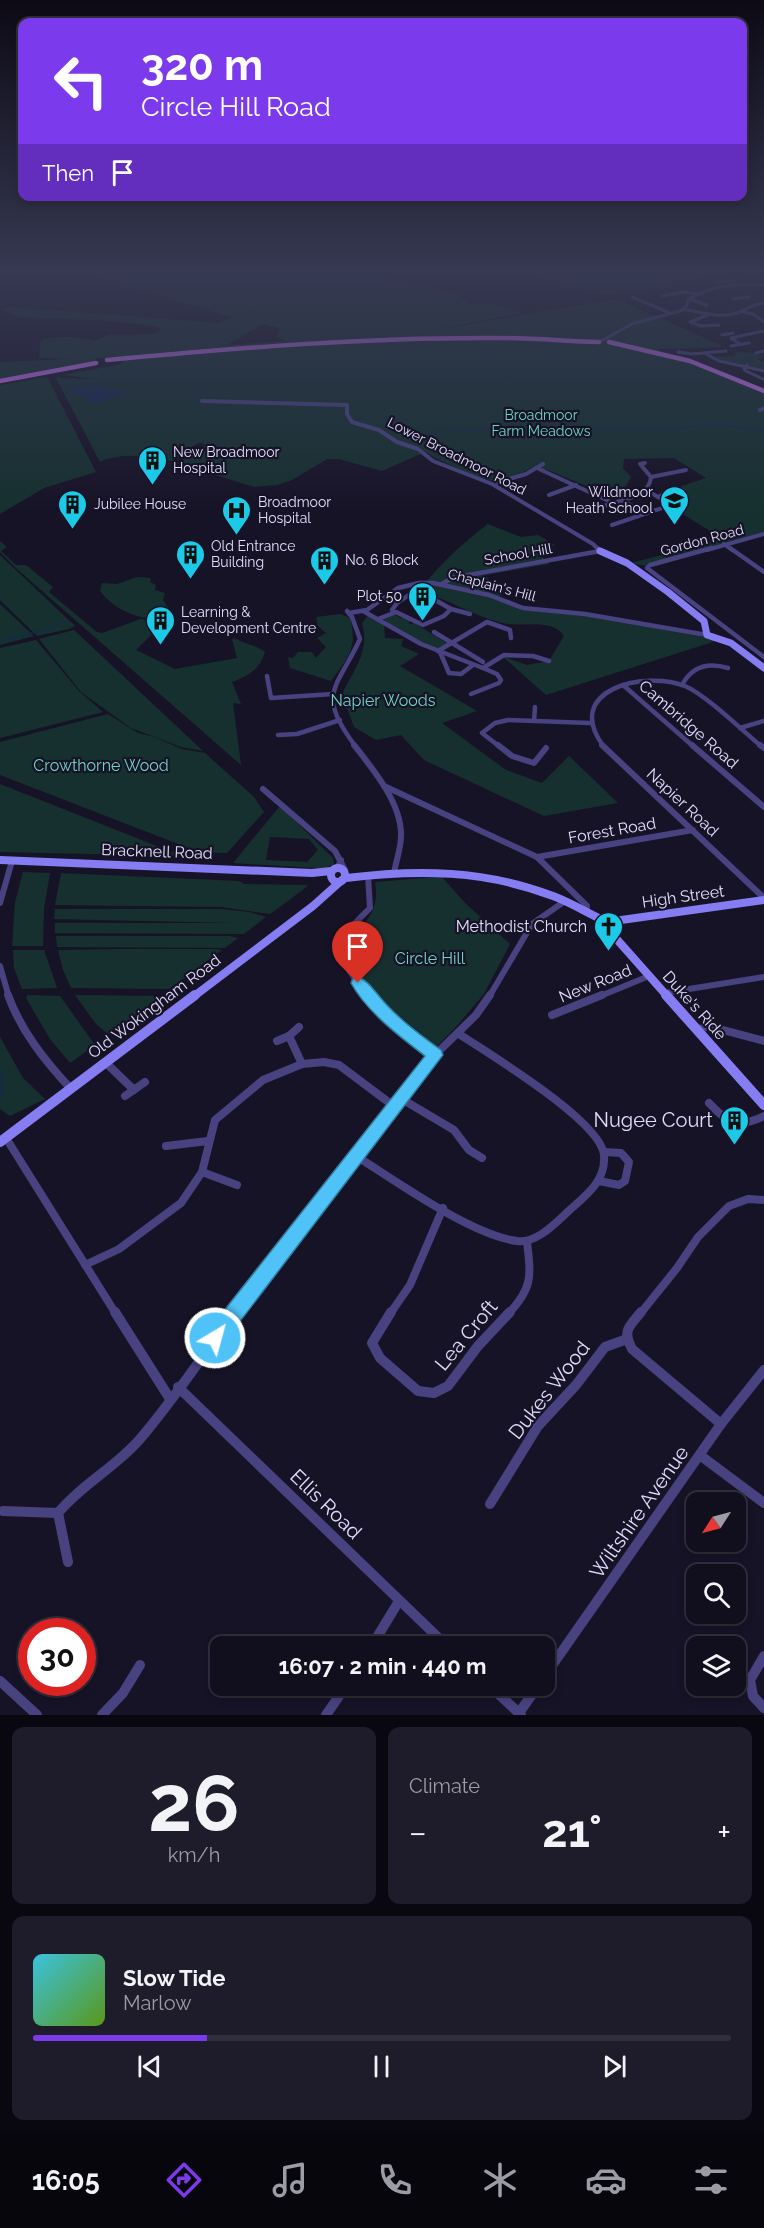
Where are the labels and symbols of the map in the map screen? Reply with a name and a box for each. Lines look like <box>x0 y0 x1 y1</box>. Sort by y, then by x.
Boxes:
park label: Broadmoor Farm Meadows <box>491 407 591 439</box>
street label: Lower Broadmoor Road <box>385 414 529 498</box>
building icon: New Broadmoor Hospital <box>136 444 168 486</box>
place label: New Broadmoor Hospital <box>173 444 279 476</box>
place label: Wildmoor Heath School <box>566 484 653 516</box>
school or university icon: Wildmoor Heath School <box>658 484 690 526</box>
building icon: Jubilee House <box>57 488 89 530</box>
hospital icon: Broadmoor Hospital <box>221 494 253 536</box>
place label: Broadmoor Hospital <box>258 494 331 526</box>
place label: Jubilee House <box>94 496 186 512</box>
street label: Gordon Road <box>659 521 745 559</box>
building icon: Old Entrance Building <box>174 538 206 580</box>
place label: Old Entrance Building <box>211 538 295 570</box>
street label: School Hill <box>483 540 554 568</box>
building icon: No. 6 Block <box>308 544 340 586</box>
place label: No. 6 Block <box>345 552 419 568</box>
street label: Chaplain's Hill <box>446 566 538 604</box>
building icon: Plot 50 <box>407 580 439 622</box>
place label: Plot 50 <box>357 588 402 604</box>
building icon: Learning & Development Centre <box>144 604 176 646</box>
place label: Learning & Development Centre <box>181 604 316 636</box>
street label: Cambridge Road <box>635 676 742 773</box>
park label: Napier Woods <box>331 691 436 710</box>
park label: Crowthorne Wood <box>33 756 169 775</box>
street label: Napier Road <box>643 764 723 841</box>
street label: Forest Road <box>567 813 657 848</box>
street label: Bracknell Road <box>101 840 213 863</box>
street label: High Street <box>641 881 726 912</box>
church icon: Methodist Church <box>592 910 624 952</box>
place label: Methodist Church <box>456 917 587 936</box>
pin <box>332 921 383 983</box>
park label: Circle Hill <box>395 949 466 968</box>
street label: Old Wokingham Road <box>84 950 225 1063</box>
street label: New Road <box>556 960 634 1007</box>
street label: Duke's Ride <box>659 967 731 1044</box>
building icon: Nugee Court <box>718 1104 750 1146</box>
place label: Nugee Court <box>594 1108 713 1132</box>
street label: Lea Croft <box>430 1295 503 1375</box>
position arrow <box>183 1306 247 1370</box>
street label: Dukes Wood <box>503 1336 595 1444</box>
street label: Wiltshire Avenue <box>584 1441 694 1583</box>
street label: Ellis Road <box>285 1464 367 1544</box>
north arrow <box>686 1492 746 1552</box>
speed limit sign: 30 <box>18 1618 96 1696</box>

